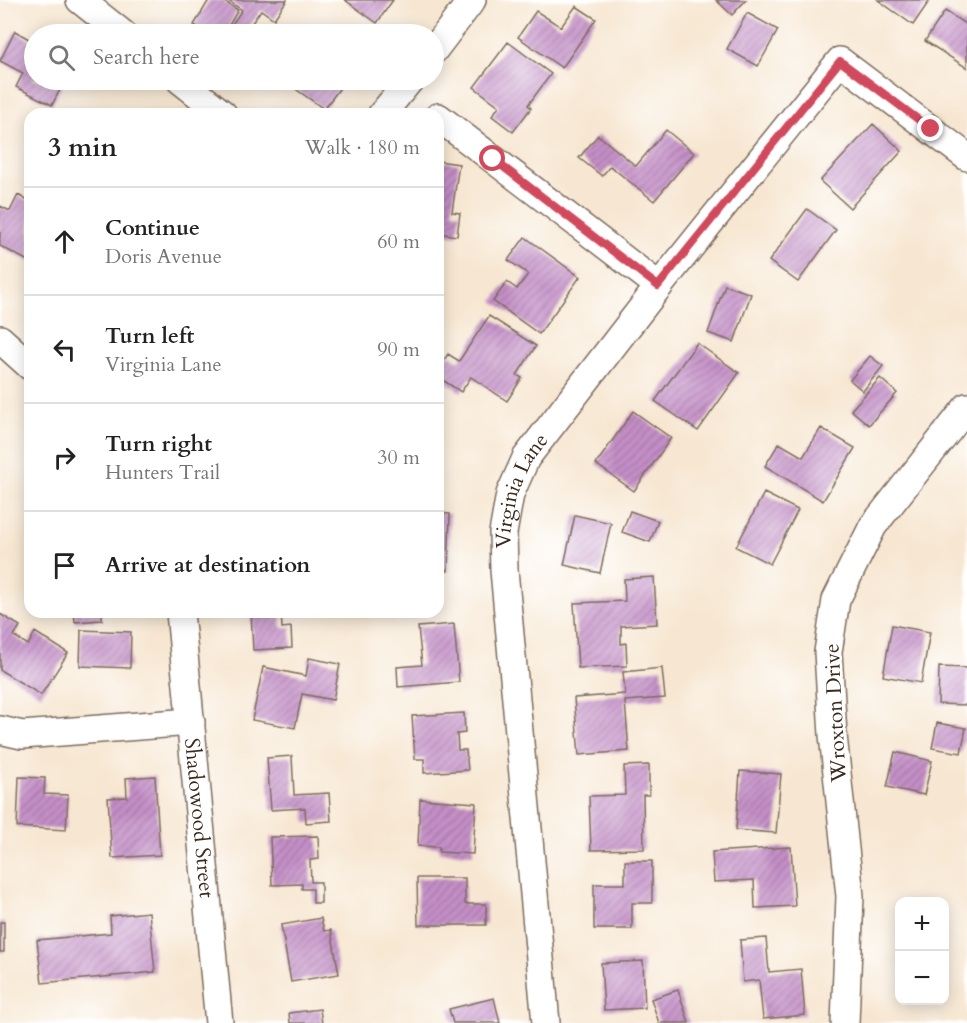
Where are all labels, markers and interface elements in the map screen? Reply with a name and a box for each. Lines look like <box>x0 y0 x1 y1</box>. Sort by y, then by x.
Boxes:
search box <box>24 24 444 90</box>
icon: search <box>45 41 78 74</box>
text: Search here <box>93 42 200 72</box>
route end <box>917 115 943 141</box>
text: 3 min <box>48 130 117 165</box>
text: Walk · 180 m <box>305 134 420 161</box>
route start <box>479 145 505 171</box>
text: Continue <box>105 213 200 243</box>
icon: ahead <box>48 225 81 258</box>
text: 60 m <box>377 228 420 255</box>
text: Doris Avenue <box>105 243 222 270</box>
text: Turn left <box>105 321 194 351</box>
icon: left <box>48 333 81 366</box>
text: 90 m <box>377 336 420 363</box>
text: Virginia Lane <box>105 351 222 378</box>
street label: Virginia Lane <box>489 427 555 549</box>
text: Turn right <box>105 429 212 459</box>
icon: right <box>48 441 81 474</box>
text: 30 m <box>377 444 420 471</box>
text: Hunters Trail <box>105 459 220 486</box>
icon: arrive <box>48 549 81 582</box>
text: Arrive at destination <box>105 550 310 580</box>
street label: Wroxton Drive <box>817 643 854 784</box>
street label: Shadowood Street <box>177 737 221 900</box>
map controls <box>895 897 949 1005</box>
button: + <box>895 897 949 951</box>
button: − <box>895 951 949 1005</box>

